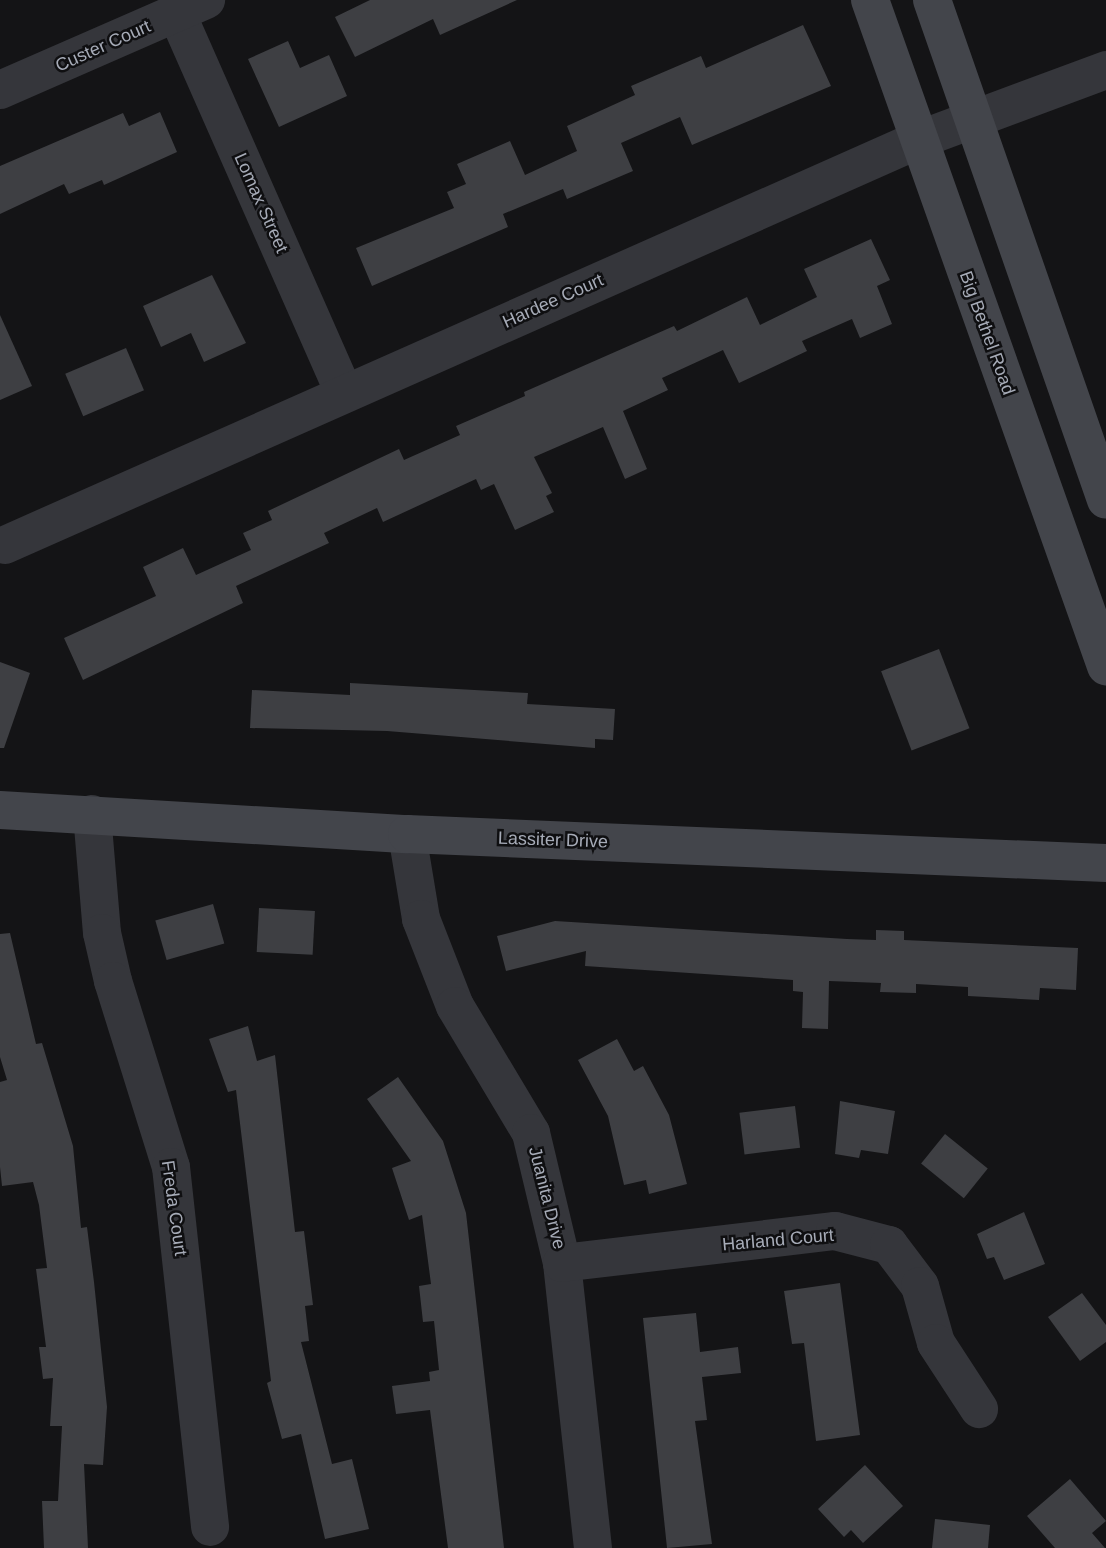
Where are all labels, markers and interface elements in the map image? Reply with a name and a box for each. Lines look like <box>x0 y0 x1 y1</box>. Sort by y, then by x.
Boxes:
street label: Custer Court <box>52 15 154 77</box>
street label: Lomax Street <box>229 150 293 256</box>
street label: Big Bethel Road <box>955 268 1019 398</box>
street label: Hardee Court <box>499 269 607 333</box>
street label: Lassiter Drive <box>498 827 608 853</box>
street label: Juanita Drive <box>524 1144 570 1252</box>
street label: Freda Court <box>157 1159 191 1257</box>
street label: Harland Court <box>721 1224 835 1256</box>

